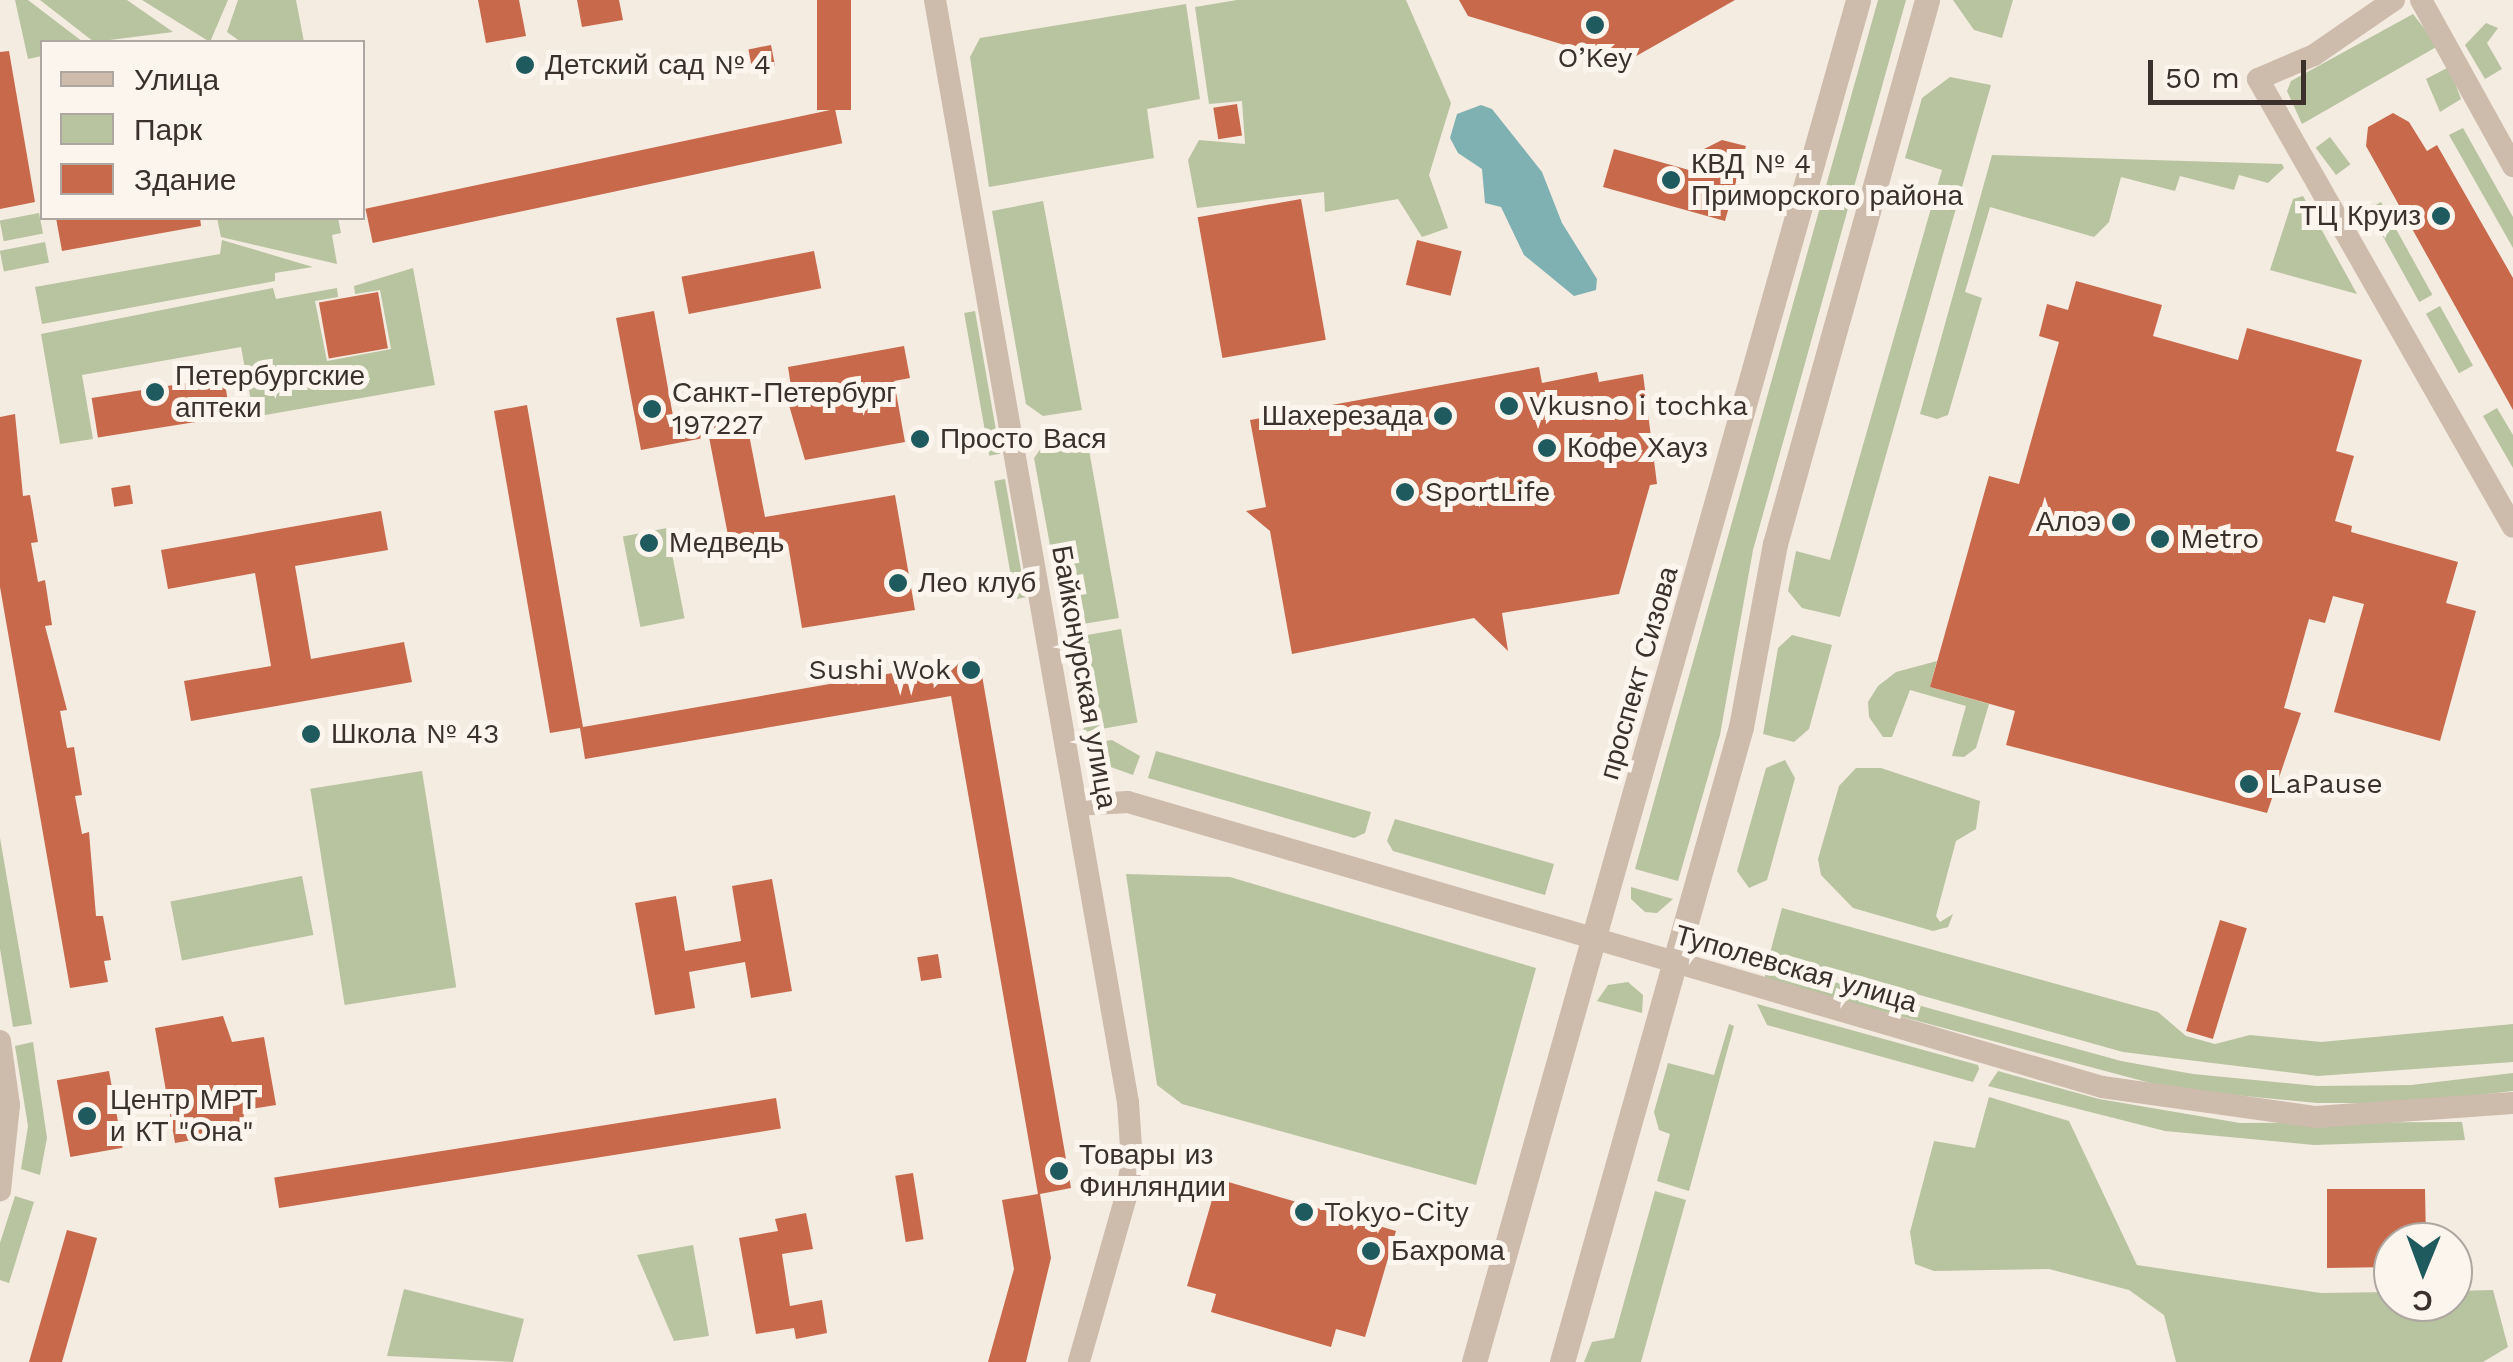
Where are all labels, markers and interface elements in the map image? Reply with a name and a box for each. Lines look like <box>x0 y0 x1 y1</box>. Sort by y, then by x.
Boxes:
marker: O’Key <box>1584 14 1606 36</box>
legend <box>40 40 365 220</box>
scale bar <box>2153 40 2310 102</box>
place label: O’Key <box>1558 41 1632 75</box>
place label: Детский сад № 4 <box>545 48 771 82</box>
marker: Детский сад № 4 <box>514 54 536 76</box>
text: 50 m <box>2165 60 2240 95</box>
text: Улица <box>134 62 219 97</box>
text: Парк <box>134 112 202 147</box>
place label: КВД № 4 Приморского района <box>1691 147 1963 213</box>
text: Здание <box>134 162 236 197</box>
marker: КВД № 4 Приморского района <box>1660 169 1682 191</box>
place label: ТЦ Круиз <box>2300 199 2421 233</box>
marker: ТЦ Круиз <box>2430 205 2452 227</box>
place label: Петербургские аптеки <box>175 359 365 425</box>
place label: Санкт-Петербург 197227 <box>672 376 897 442</box>
marker: Петербургские аптеки <box>144 381 166 403</box>
place label: Vkusno i tochka <box>1529 389 1749 423</box>
marker: Vkusno i tochka <box>1498 395 1520 417</box>
marker: Санкт-Петербург 197227 <box>641 398 663 420</box>
place label: Шахерезада <box>1262 399 1423 433</box>
marker: Шахерезада <box>1432 405 1454 427</box>
place label: Просто Вася <box>940 422 1106 456</box>
marker: Просто Вася <box>909 428 931 450</box>
place label: Кофе Хауз <box>1567 431 1708 465</box>
marker: Кофе Хауз <box>1536 437 1558 459</box>
place label: SportLife <box>1425 475 1550 509</box>
marker: SportLife <box>1394 481 1416 503</box>
place label: Алоэ <box>2036 505 2101 539</box>
marker: Алоэ <box>2110 511 2132 533</box>
place label: Metro <box>2180 522 2259 556</box>
place label: Медведь <box>669 526 784 560</box>
marker: Metro <box>2149 528 2171 550</box>
marker: Медведь <box>638 532 660 554</box>
street label: Байконурская улица <box>1044 543 1124 811</box>
street label: проспект Сизова <box>1593 563 1685 783</box>
place label: Лео клуб <box>918 566 1036 600</box>
marker: Лео клуб <box>887 572 909 594</box>
place label: Sushi Wok <box>808 653 951 687</box>
marker: Sushi Wok <box>960 659 982 681</box>
place label: Школа № 43 <box>331 717 499 751</box>
marker: Школа № 43 <box>300 723 322 745</box>
place label: LaPause <box>2269 767 2383 801</box>
marker: LaPause <box>2238 773 2260 795</box>
street label: Туполевская улица <box>1671 918 1921 1020</box>
place label: Центр МРТ и КТ "Она" <box>110 1083 258 1149</box>
marker: Центр МРТ и КТ "Она" <box>74 1103 100 1129</box>
place label: Товары из Финляндии <box>1079 1138 1226 1204</box>
marker: Товары из Финляндии <box>1048 1160 1070 1182</box>
place label: Tokyo-City <box>1324 1195 1469 1229</box>
marker: Tokyo-City <box>1293 1201 1315 1223</box>
north arrow <box>2373 1222 2473 1322</box>
place label: Бахрома <box>1391 1234 1505 1268</box>
marker: Бахрома <box>1360 1240 1382 1262</box>
text: С <box>2412 1284 2433 1317</box>

